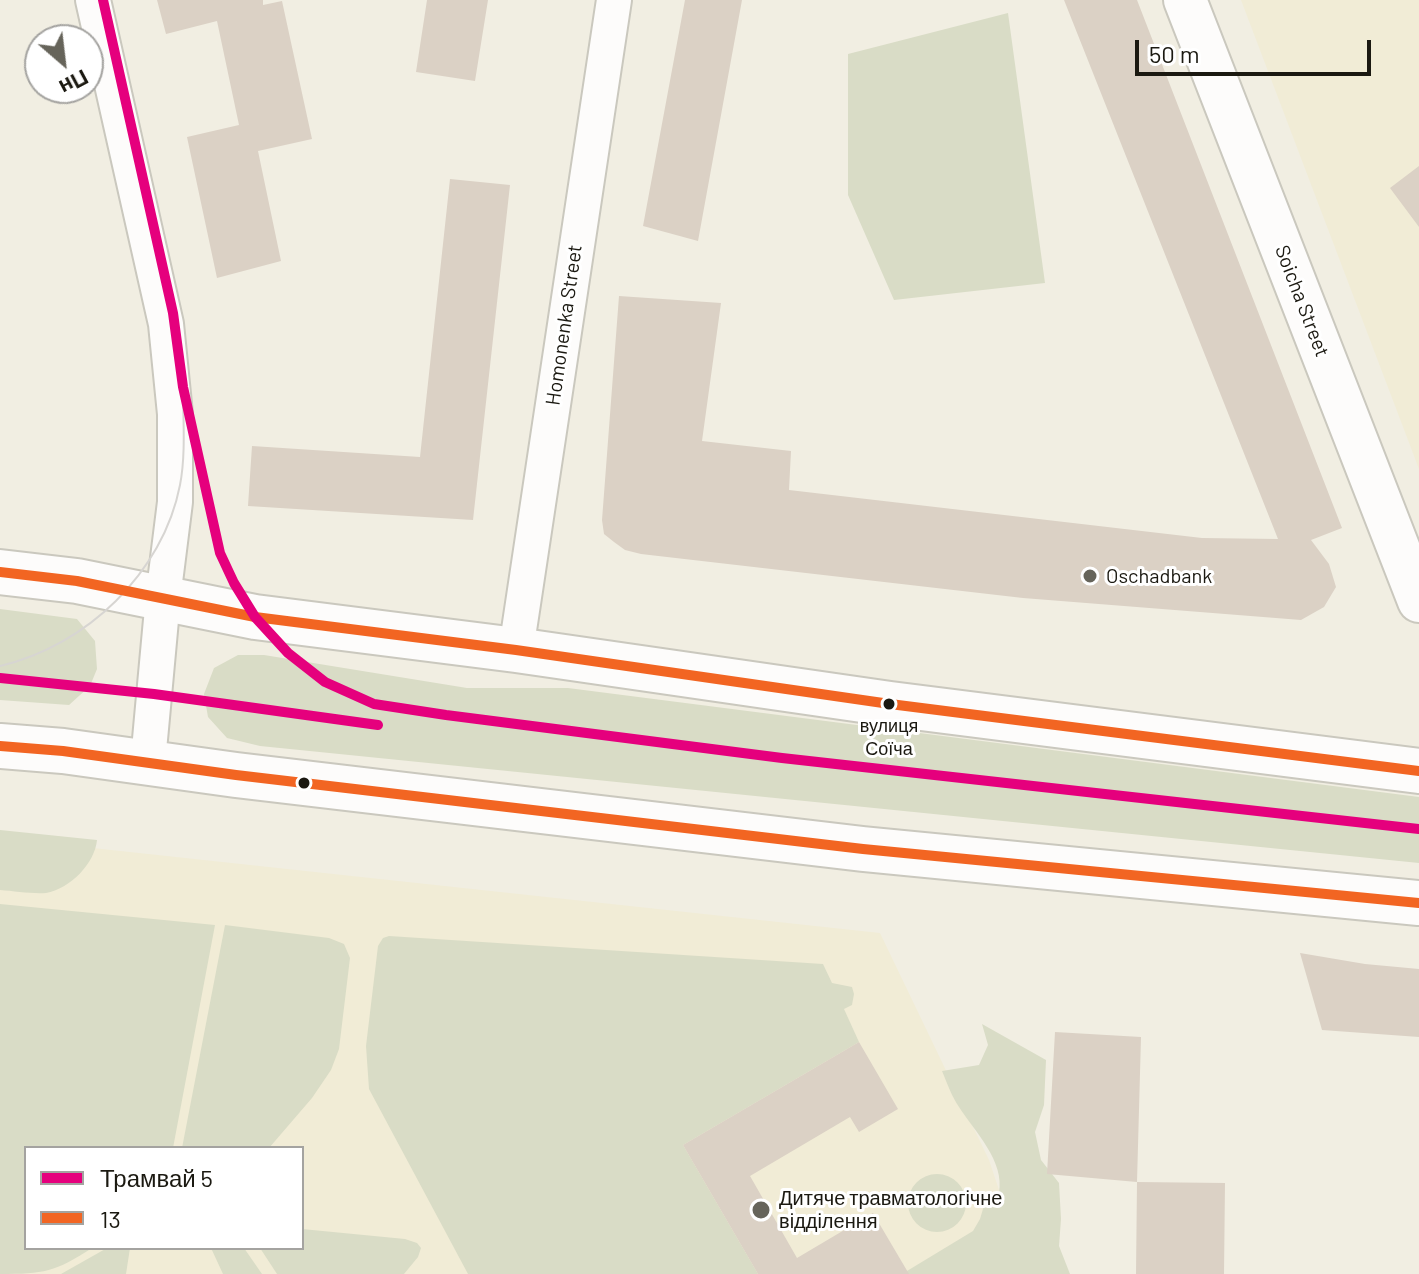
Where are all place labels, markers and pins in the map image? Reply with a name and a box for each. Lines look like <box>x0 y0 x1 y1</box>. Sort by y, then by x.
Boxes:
place label: Oschadbank <box>1106 564 1212 588</box>
marker: Oschadbank <box>1081 567 1099 585</box>
marker: вулиця Соїча <box>881 696 897 712</box>
place label: вулиця Соїча <box>860 715 918 758</box>
unlabelled marker <box>296 775 312 791</box>
place label: Дитяче травматологічне відділення <box>779 1186 1002 1233</box>
marker: Дитяче травматологічне відділення <box>750 1199 772 1221</box>

